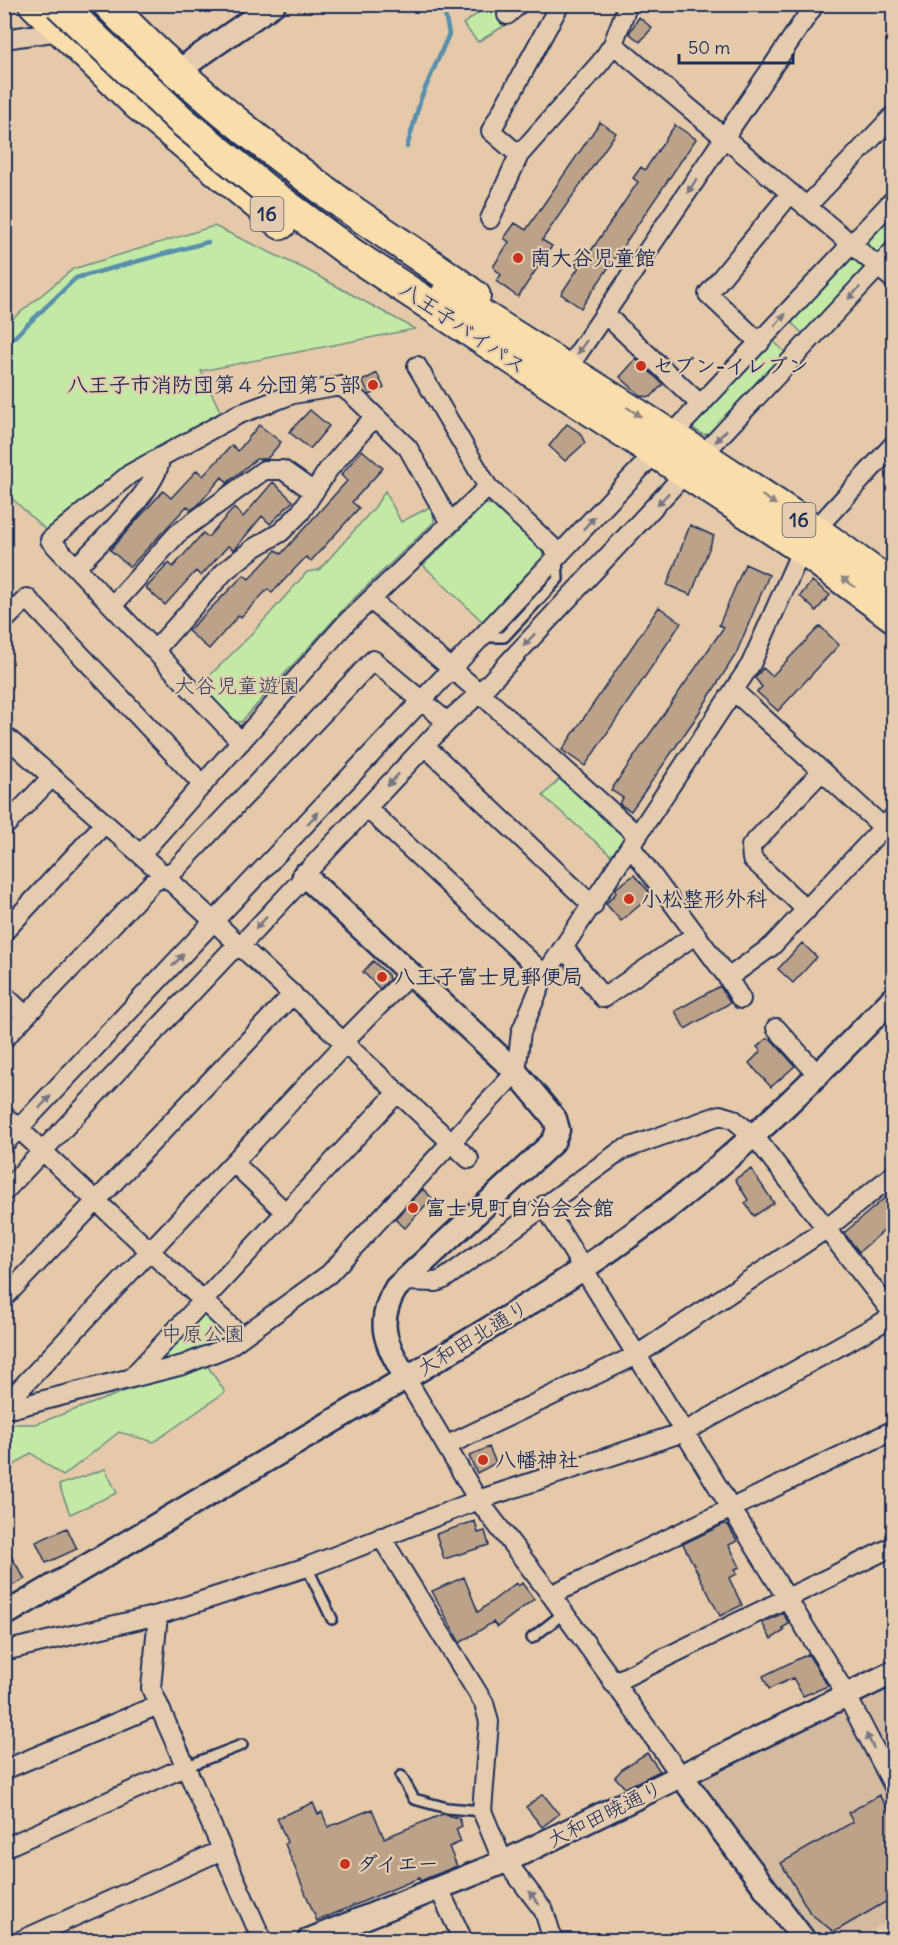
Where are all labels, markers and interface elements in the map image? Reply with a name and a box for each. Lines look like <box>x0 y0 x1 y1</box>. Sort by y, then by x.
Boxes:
scale bar <box>679 27 793 65</box>
text: 50 m <box>688 36 730 59</box>
one-way arrow <box>686 177 698 193</box>
road number: 16 <box>250 197 284 231</box>
place label: 南大谷児童館 <box>530 244 656 271</box>
marker: 南大谷児童館 <box>511 251 525 265</box>
street label: 八王子バイパス <box>395 275 532 380</box>
one-way arrow <box>847 286 861 301</box>
one-way arrow <box>773 314 787 328</box>
one-way arrow <box>577 339 588 355</box>
place label: セブン-イレブン <box>653 352 809 379</box>
marker: セブン-イレブン <box>634 359 648 373</box>
place label: 八王子市消防団第４分団第５部 <box>67 371 361 398</box>
marker: 八王子市消防団第４分団第５部 <box>366 378 380 392</box>
one-way arrow <box>626 406 642 417</box>
one-way arrow <box>715 428 728 443</box>
one-way arrow <box>656 491 670 505</box>
one-way arrow <box>761 494 777 505</box>
road number: 16 <box>782 503 816 537</box>
one-way arrow <box>582 515 596 530</box>
one-way arrow <box>841 576 857 588</box>
one-way arrow <box>522 633 536 648</box>
park label: 大谷児童遊園 <box>174 672 300 699</box>
one-way arrow <box>386 773 400 788</box>
one-way arrow <box>305 812 319 826</box>
place label: 小松整形外科 <box>641 885 767 912</box>
marker: 小松整形外科 <box>622 892 636 906</box>
one-way arrow <box>254 916 268 931</box>
one-way arrow <box>171 953 185 967</box>
place label: 八王子富士見郵便局 <box>394 963 583 990</box>
marker: 八王子富士見郵便局 <box>375 970 389 984</box>
one-way arrow <box>37 1095 51 1109</box>
place label: 富士見町自治会会館 <box>425 1194 614 1221</box>
marker: 富士見町自治会会館 <box>406 1201 420 1215</box>
street label: 大和田北通り <box>412 1294 534 1382</box>
park label: 中原公園 <box>161 1320 245 1347</box>
place label: 八幡神社 <box>495 1446 579 1473</box>
marker: 八幡神社 <box>476 1453 490 1467</box>
one-way arrow <box>865 1732 875 1749</box>
street label: 大和田暁通り <box>542 1774 667 1853</box>
place label: ダイエー <box>357 1850 438 1877</box>
marker: ダイエー <box>338 1857 352 1871</box>
one-way arrow <box>529 1891 541 1906</box>

